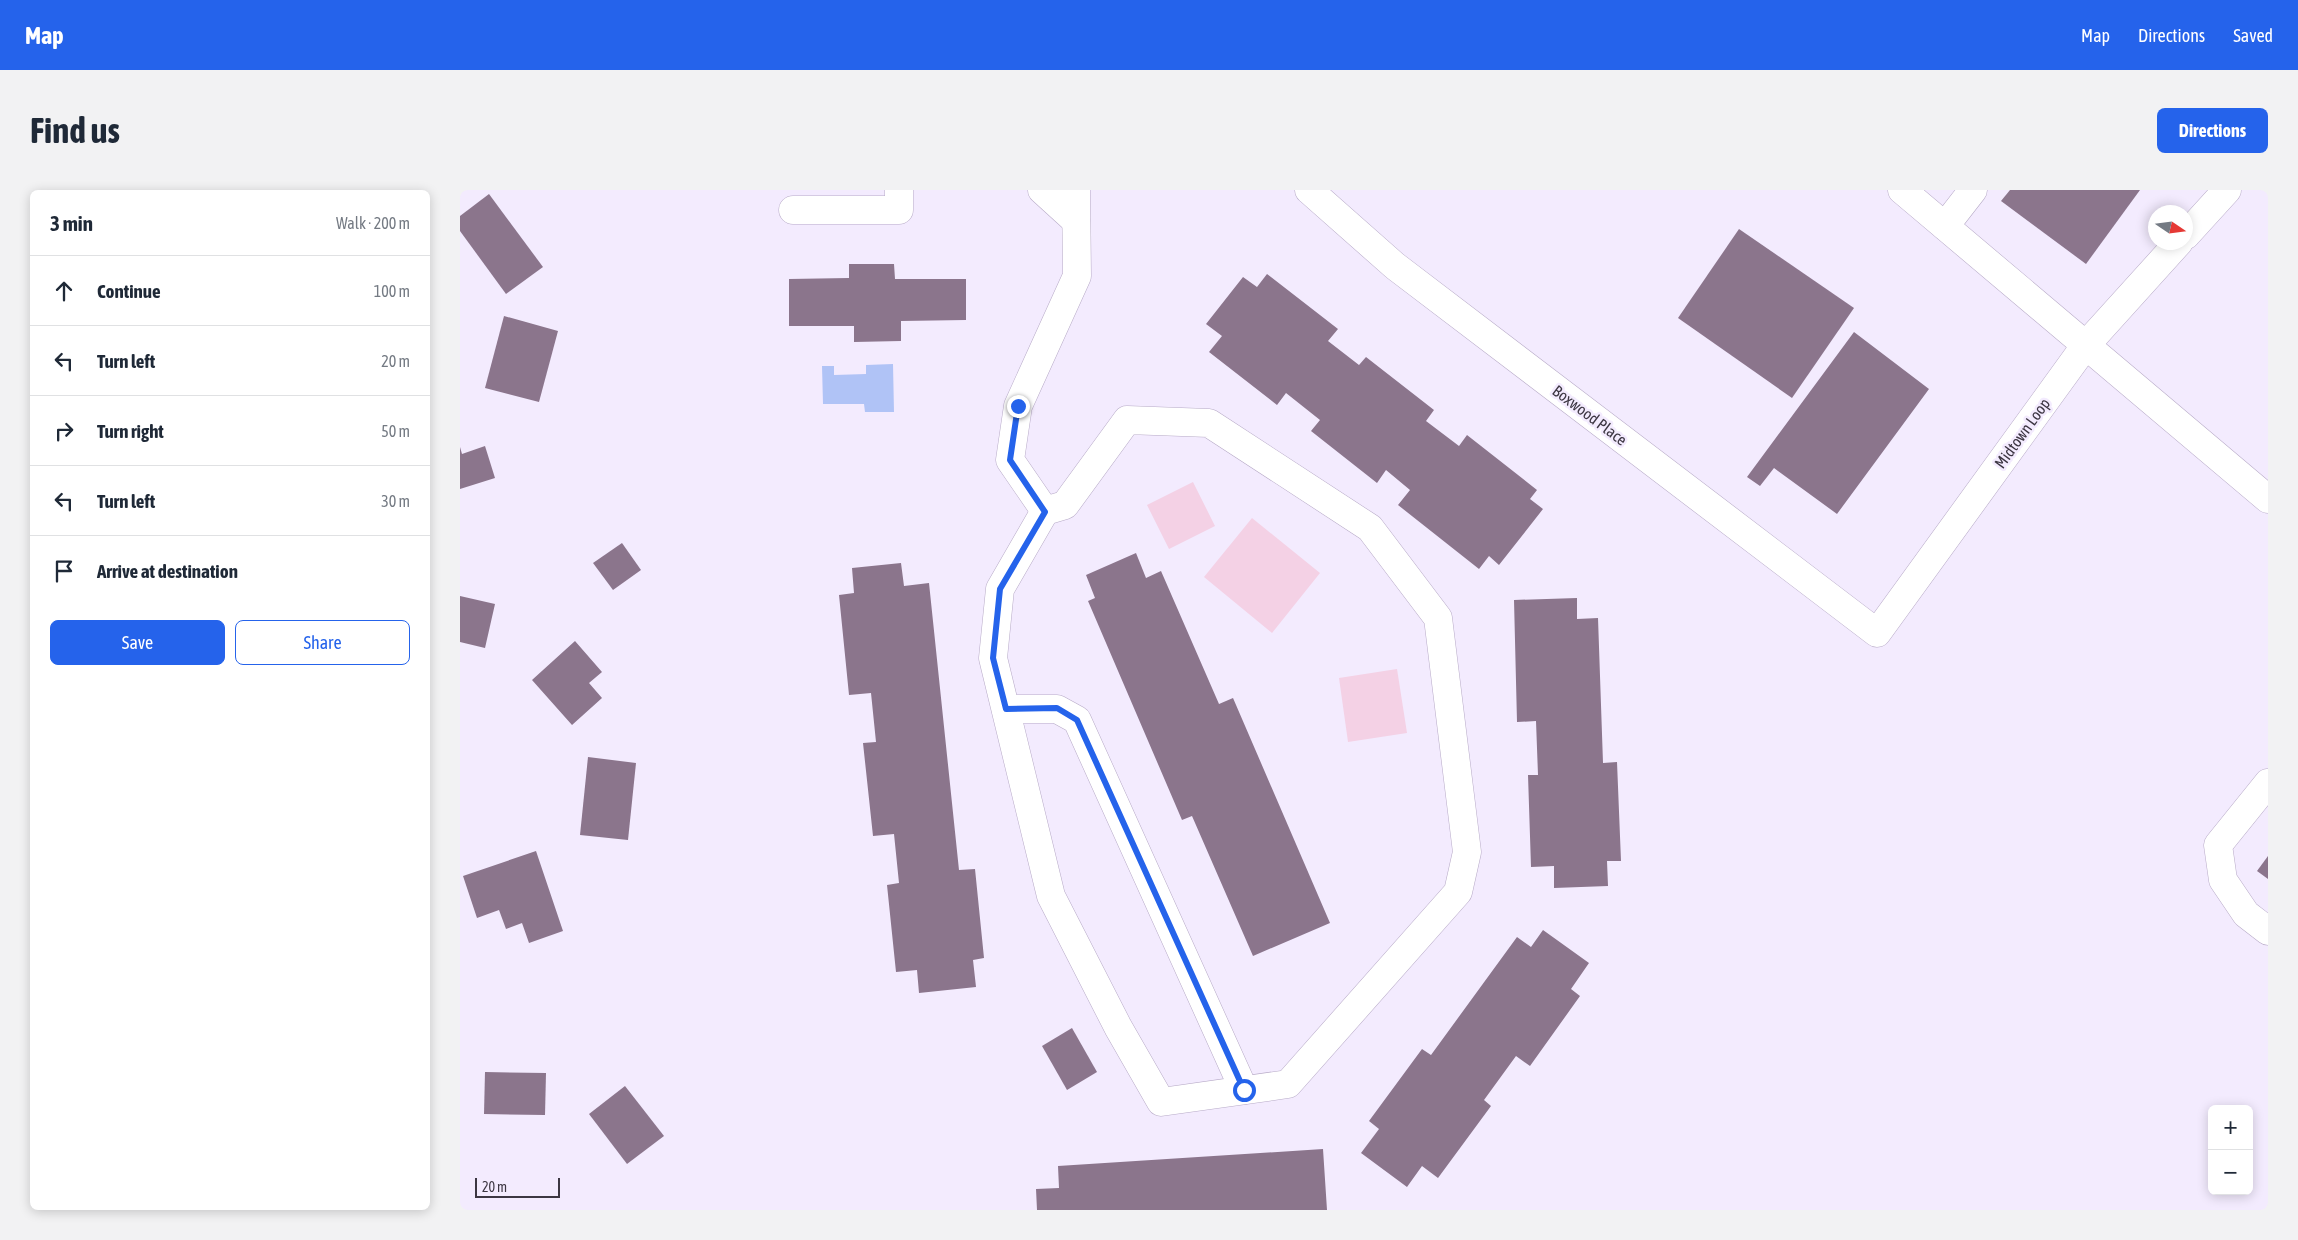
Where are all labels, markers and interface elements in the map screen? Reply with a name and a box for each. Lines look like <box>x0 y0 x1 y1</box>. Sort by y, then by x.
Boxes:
text: Map <box>25 22 64 49</box>
text: Map <box>2081 25 2110 46</box>
text: Directions <box>2138 25 2205 46</box>
text: Saved <box>2233 25 2273 46</box>
button: Directions <box>2157 108 2268 153</box>
text: Find us <box>30 110 120 150</box>
north arrow <box>2148 205 2193 250</box>
text: 3 min <box>50 211 93 235</box>
text: Walk · 200 m <box>336 214 410 232</box>
icon: ahead <box>50 277 78 305</box>
text: Continue <box>97 280 161 302</box>
text: 100 m <box>374 282 410 300</box>
icon: left <box>50 347 78 375</box>
text: Turn left <box>97 350 155 372</box>
text: 20 m <box>381 352 410 370</box>
street label: Boxwood Place <box>1549 381 1631 449</box>
street label: Midtown Loop <box>1991 394 2054 472</box>
route end <box>1007 395 1030 418</box>
icon: right <box>50 417 78 445</box>
text: Turn right <box>97 420 164 442</box>
text: 50 m <box>381 422 410 440</box>
icon: left <box>50 487 78 515</box>
text: Turn left <box>97 490 155 512</box>
text: 30 m <box>381 492 410 510</box>
icon: arrive <box>50 557 78 585</box>
text: Arrive at destination <box>97 560 238 582</box>
button: Save <box>50 620 225 665</box>
button: Share <box>235 620 410 665</box>
route start <box>1233 1079 1256 1102</box>
map controls <box>2208 1105 2253 1195</box>
button: + <box>2208 1105 2253 1150</box>
button: − <box>2208 1150 2253 1195</box>
scale bar <box>475 1175 560 1198</box>
text: 20 m <box>482 1179 507 1195</box>

